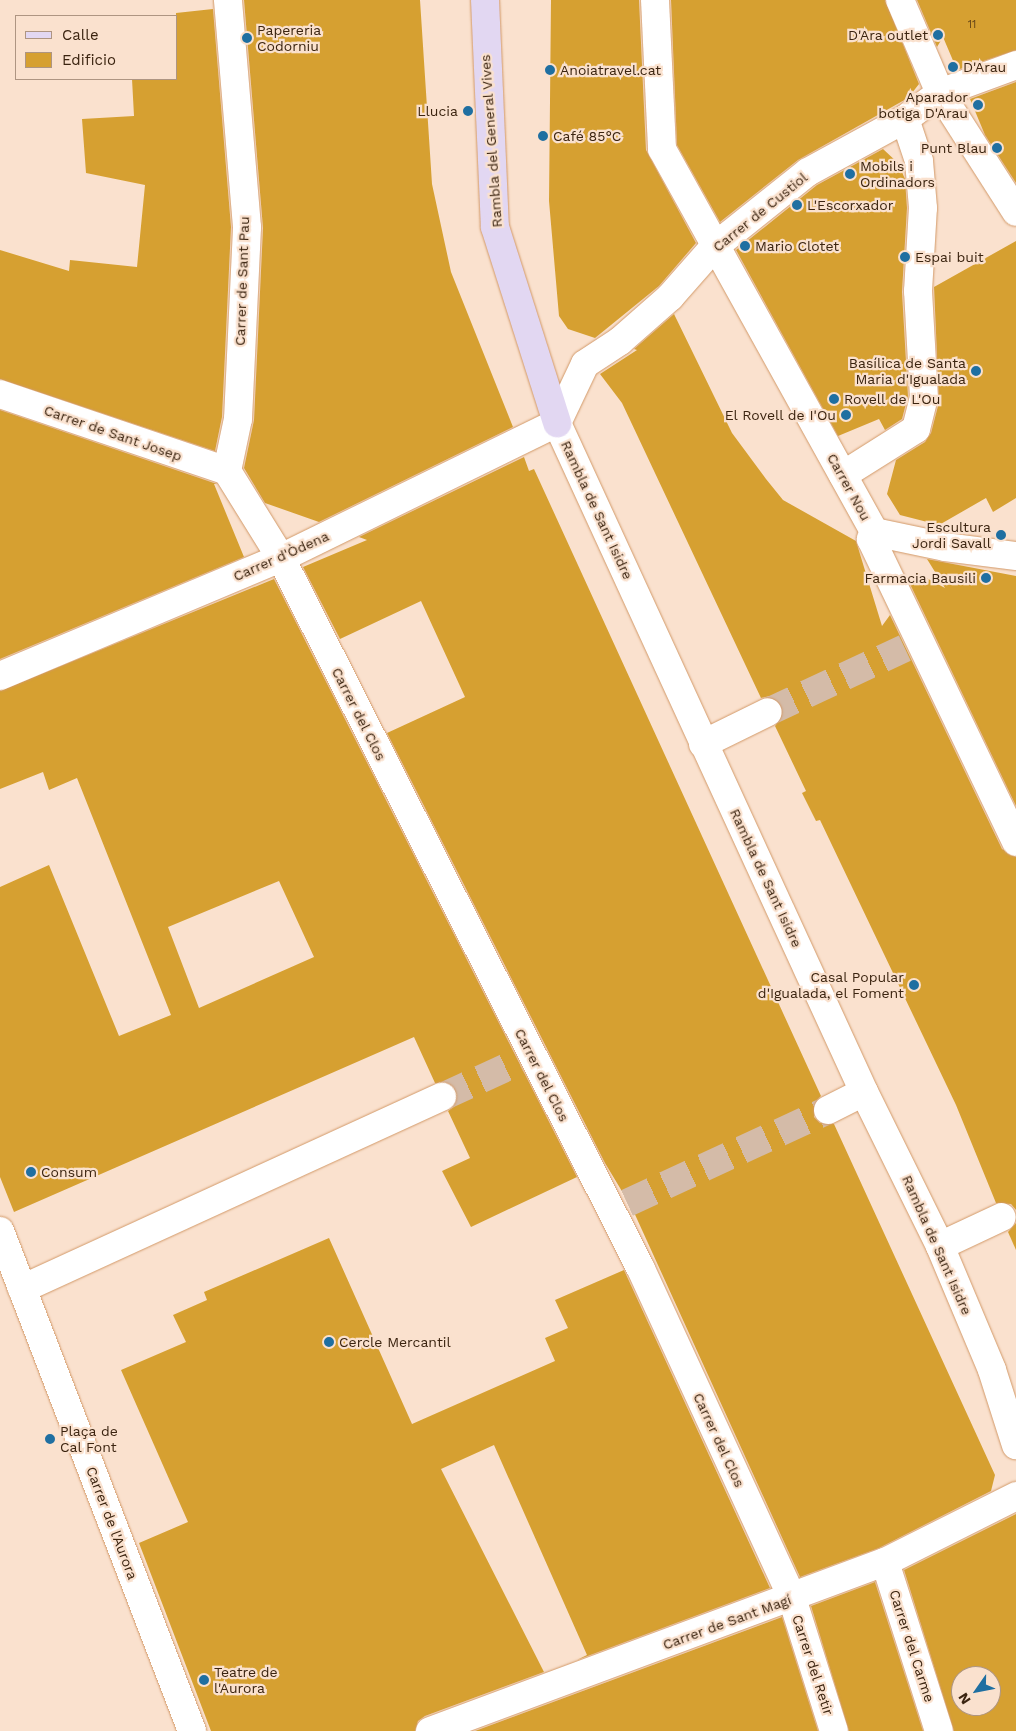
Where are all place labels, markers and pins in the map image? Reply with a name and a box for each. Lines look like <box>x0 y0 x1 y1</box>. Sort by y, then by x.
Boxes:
place label: Papereria Codorniu <box>257 22 321 54</box>
place label: D'Ara outlet <box>848 27 928 43</box>
marker: D'Ara outlet <box>932 29 944 41</box>
marker: Papereria Codorniu <box>241 32 253 44</box>
place label: D'Arau <box>963 59 1006 75</box>
marker: D'Arau <box>947 61 959 73</box>
place label: Anoiatravel.cat <box>560 62 661 78</box>
marker: Anoiatravel.cat <box>544 64 556 76</box>
place label: Aparador botiga D'Arau <box>878 89 968 121</box>
marker: Aparador botiga D'Arau <box>972 99 984 111</box>
place label: Llucia <box>417 103 458 119</box>
marker: Llucia <box>462 105 474 117</box>
place label: Café 85°C <box>553 128 621 144</box>
marker: Café 85°C <box>537 130 549 142</box>
place label: Punt Blau <box>921 140 987 156</box>
marker: Punt Blau <box>991 142 1003 154</box>
place label: Mobils i Ordinadors <box>860 158 935 190</box>
marker: Mobils i Ordinadors <box>844 168 856 180</box>
place label: L'Escorxador <box>807 197 893 213</box>
marker: L'Escorxador <box>791 199 803 211</box>
place label: Mario Clotet <box>755 238 839 254</box>
marker: Mario Clotet <box>739 240 751 252</box>
place label: Espai buit <box>915 249 984 265</box>
marker: Espai buit <box>899 251 911 263</box>
place label: Basílica de Santa Maria d'Igualada <box>849 355 966 388</box>
marker: Basílica de Santa Maria d'Igualada <box>970 365 982 377</box>
place label: Rovell de L'Ou <box>844 391 941 407</box>
marker: Rovell de L'Ou <box>828 393 840 405</box>
place label: El Rovell de I'Ou <box>724 407 836 423</box>
marker: El Rovell de I'Ou <box>840 409 852 421</box>
place label: Escultura Jordi Savall <box>912 519 991 552</box>
marker: Escultura Jordi Savall <box>995 529 1007 541</box>
place label: Farmacia Bausili <box>864 570 976 586</box>
marker: Farmacia Bausili <box>980 572 992 584</box>
place label: Casal Popular d'Igualada, el Foment <box>757 969 904 1002</box>
marker: Casal Popular d'Igualada, el Foment <box>908 979 920 991</box>
place label: Consum <box>41 1164 97 1180</box>
marker: Consum <box>25 1166 37 1178</box>
place label: Cercle Mercantil <box>339 1334 451 1350</box>
marker: Cercle Mercantil <box>323 1336 335 1348</box>
place label: Plaça de Cal Font <box>60 1423 118 1455</box>
marker: Plaça de Cal Font <box>44 1433 56 1445</box>
place label: Teatre de l'Aurora <box>214 1664 278 1696</box>
marker: Teatre de l'Aurora <box>198 1674 210 1686</box>

